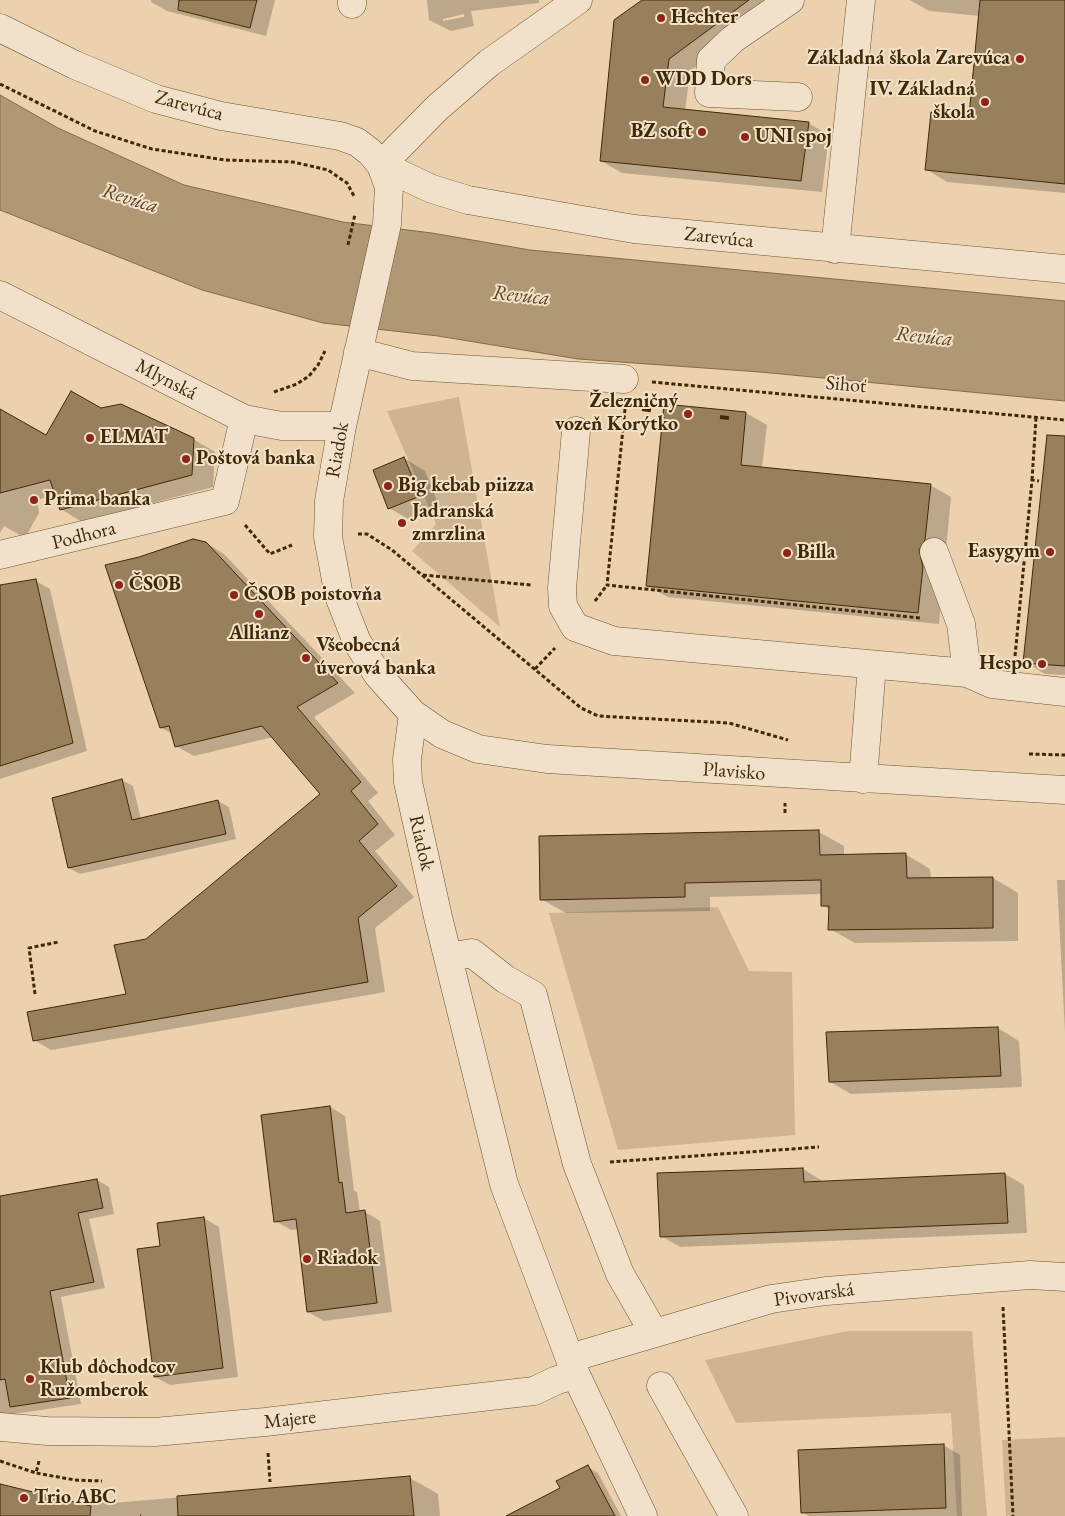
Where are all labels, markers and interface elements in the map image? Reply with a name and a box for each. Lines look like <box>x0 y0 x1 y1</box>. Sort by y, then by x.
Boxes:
place label: Hechter <box>671 6 738 30</box>
marker: Hechter <box>655 12 667 24</box>
place label: Základná škola Zarevúca <box>807 47 1010 71</box>
marker: Základná škola Zarevúca <box>1014 53 1026 65</box>
place label: WDD Dors <box>655 68 752 92</box>
marker: WDD Dors <box>639 74 651 86</box>
place label: IV. Základná škola <box>870 78 975 125</box>
street label: Zarevúca <box>152 85 226 127</box>
marker: IV. Základná škola <box>979 96 991 108</box>
place label: BZ soft <box>631 120 692 144</box>
place label: UNI spoj <box>755 125 832 149</box>
marker: BZ soft <box>696 126 708 138</box>
marker: UNI spoj <box>739 131 751 143</box>
water label: Revúca <box>99 179 161 219</box>
street label: Zarevúca <box>683 222 755 254</box>
water label: Revúca <box>491 280 551 312</box>
water label: Revúca <box>894 321 954 353</box>
street label: Mlynská <box>131 354 201 406</box>
street label: Sihoť <box>825 371 867 399</box>
place label: Železničný vozeň Korýtko <box>555 390 678 437</box>
marker: Železničný vozeň Korýtko <box>682 408 694 420</box>
street label: Riadok <box>321 420 355 480</box>
place label: ELMAT <box>100 426 168 450</box>
marker: ELMAT <box>84 432 96 444</box>
place label: Poštová banka <box>196 447 315 471</box>
marker: Poštová banka <box>180 453 192 465</box>
place label: Big kebab piizza <box>398 474 534 498</box>
marker: Big kebab piizza <box>382 480 394 492</box>
place label: Prima banka <box>44 488 150 512</box>
marker: Prima banka <box>28 494 40 506</box>
place label: Jadranská zmrzlina <box>412 500 494 547</box>
street label: Podhora <box>50 517 118 555</box>
marker: Jadranská zmrzlina <box>396 517 408 529</box>
place label: Easygym <box>968 540 1040 564</box>
place label: Billa <box>797 541 836 565</box>
marker: Easygym <box>1044 546 1056 558</box>
marker: Billa <box>781 547 793 559</box>
place label: ČSOB <box>129 573 181 597</box>
marker: ČSOB <box>113 579 125 591</box>
place label: ČSOB poistovňa <box>244 583 382 607</box>
marker: ČSOB poistovňa <box>228 589 240 601</box>
marker: Allianz <box>253 608 265 620</box>
place label: Allianz <box>229 622 289 646</box>
place label: Všeobecná úverová banka <box>316 634 436 681</box>
marker: Všeobecná úverová banka <box>300 652 312 664</box>
place label: Hespo <box>979 652 1032 676</box>
marker: Hespo <box>1036 658 1048 670</box>
street label: Plavisko <box>702 758 766 786</box>
street label: Riadok <box>403 813 439 873</box>
place label: Riadok <box>317 1247 378 1271</box>
marker: Riadok <box>301 1253 313 1265</box>
street label: Pivovarská <box>772 1277 856 1313</box>
place label: Klub dôchodcov Ružomberok <box>40 1356 176 1403</box>
marker: Klub dôchodcov Ružomberok <box>24 1373 36 1385</box>
street label: Majere <box>263 1405 317 1435</box>
place label: Trio ABC <box>34 1486 117 1510</box>
marker: Trio ABC <box>18 1492 30 1504</box>

